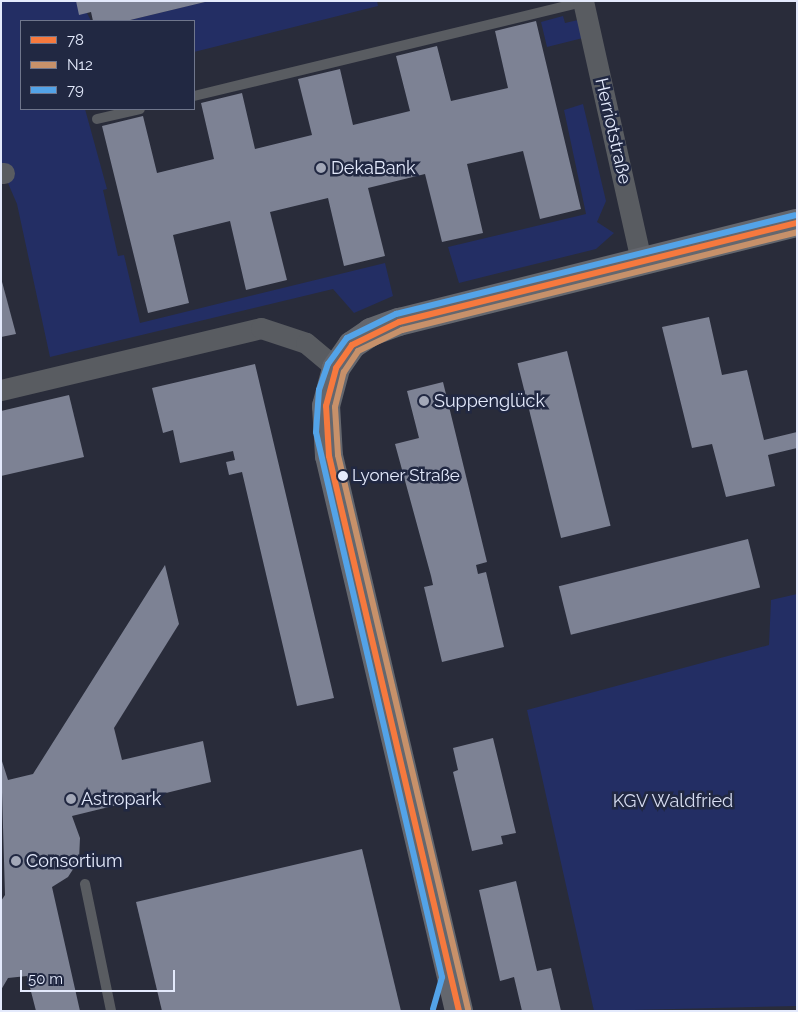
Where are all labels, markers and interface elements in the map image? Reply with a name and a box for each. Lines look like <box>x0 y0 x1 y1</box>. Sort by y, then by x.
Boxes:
legend <box>20 20 195 110</box>
text: 78 <box>67 31 84 49</box>
text: N12 <box>67 56 93 74</box>
street label: Herriotstraße <box>590 76 636 186</box>
text: 79 <box>67 81 84 99</box>
place label: DekaBank <box>331 157 416 179</box>
marker: DekaBank <box>315 162 327 174</box>
place label: Suppenglück <box>434 390 545 412</box>
marker: Suppenglück <box>418 395 430 407</box>
place label: Lyoner Straße <box>352 466 460 486</box>
marker: Lyoner Straße <box>338 471 348 481</box>
place label: Astropark <box>81 788 161 810</box>
park label: KGV Waldfried <box>612 790 734 812</box>
marker: Astropark <box>65 793 77 805</box>
place label: Consortium <box>26 850 122 872</box>
marker: Consortium <box>10 855 22 867</box>
scale bar <box>22 960 178 992</box>
text: 50 m <box>28 970 63 988</box>

